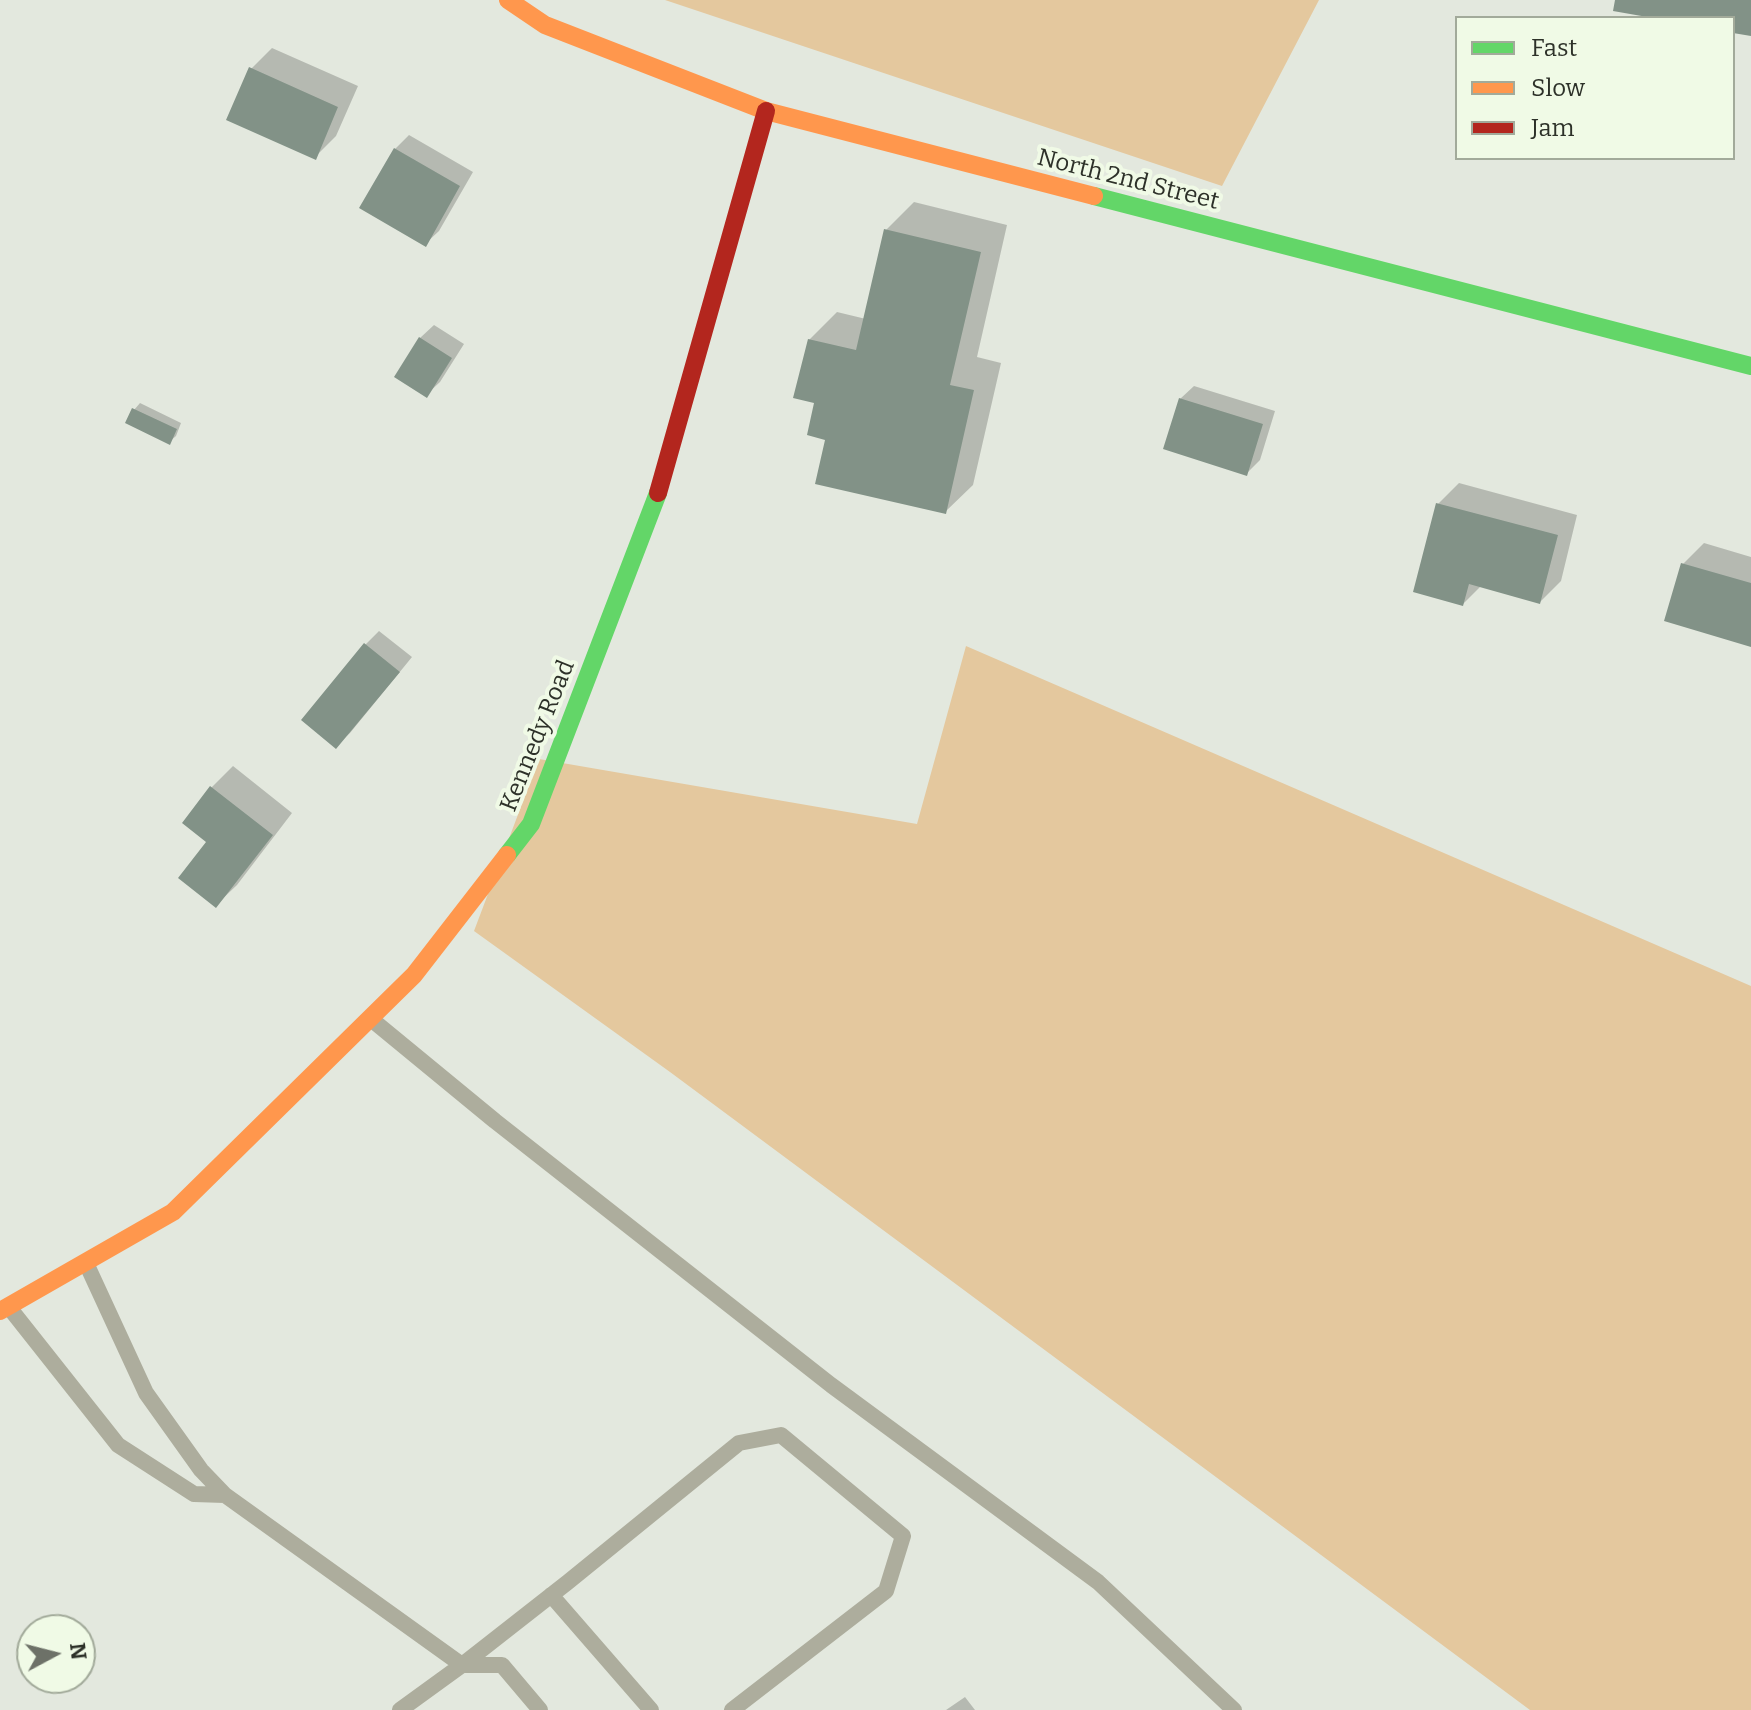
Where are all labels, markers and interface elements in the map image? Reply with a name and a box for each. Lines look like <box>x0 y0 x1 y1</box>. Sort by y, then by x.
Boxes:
legend <box>1455 16 1735 160</box>
text: Fast <box>1531 34 1577 62</box>
text: Slow <box>1531 74 1585 102</box>
text: Jam <box>1531 114 1574 142</box>
street label: North 2nd Street <box>1034 144 1222 216</box>
street label: Kennedy Road <box>495 656 581 816</box>
north arrow <box>16 1614 96 1694</box>
text: N <box>64 1641 93 1661</box>

